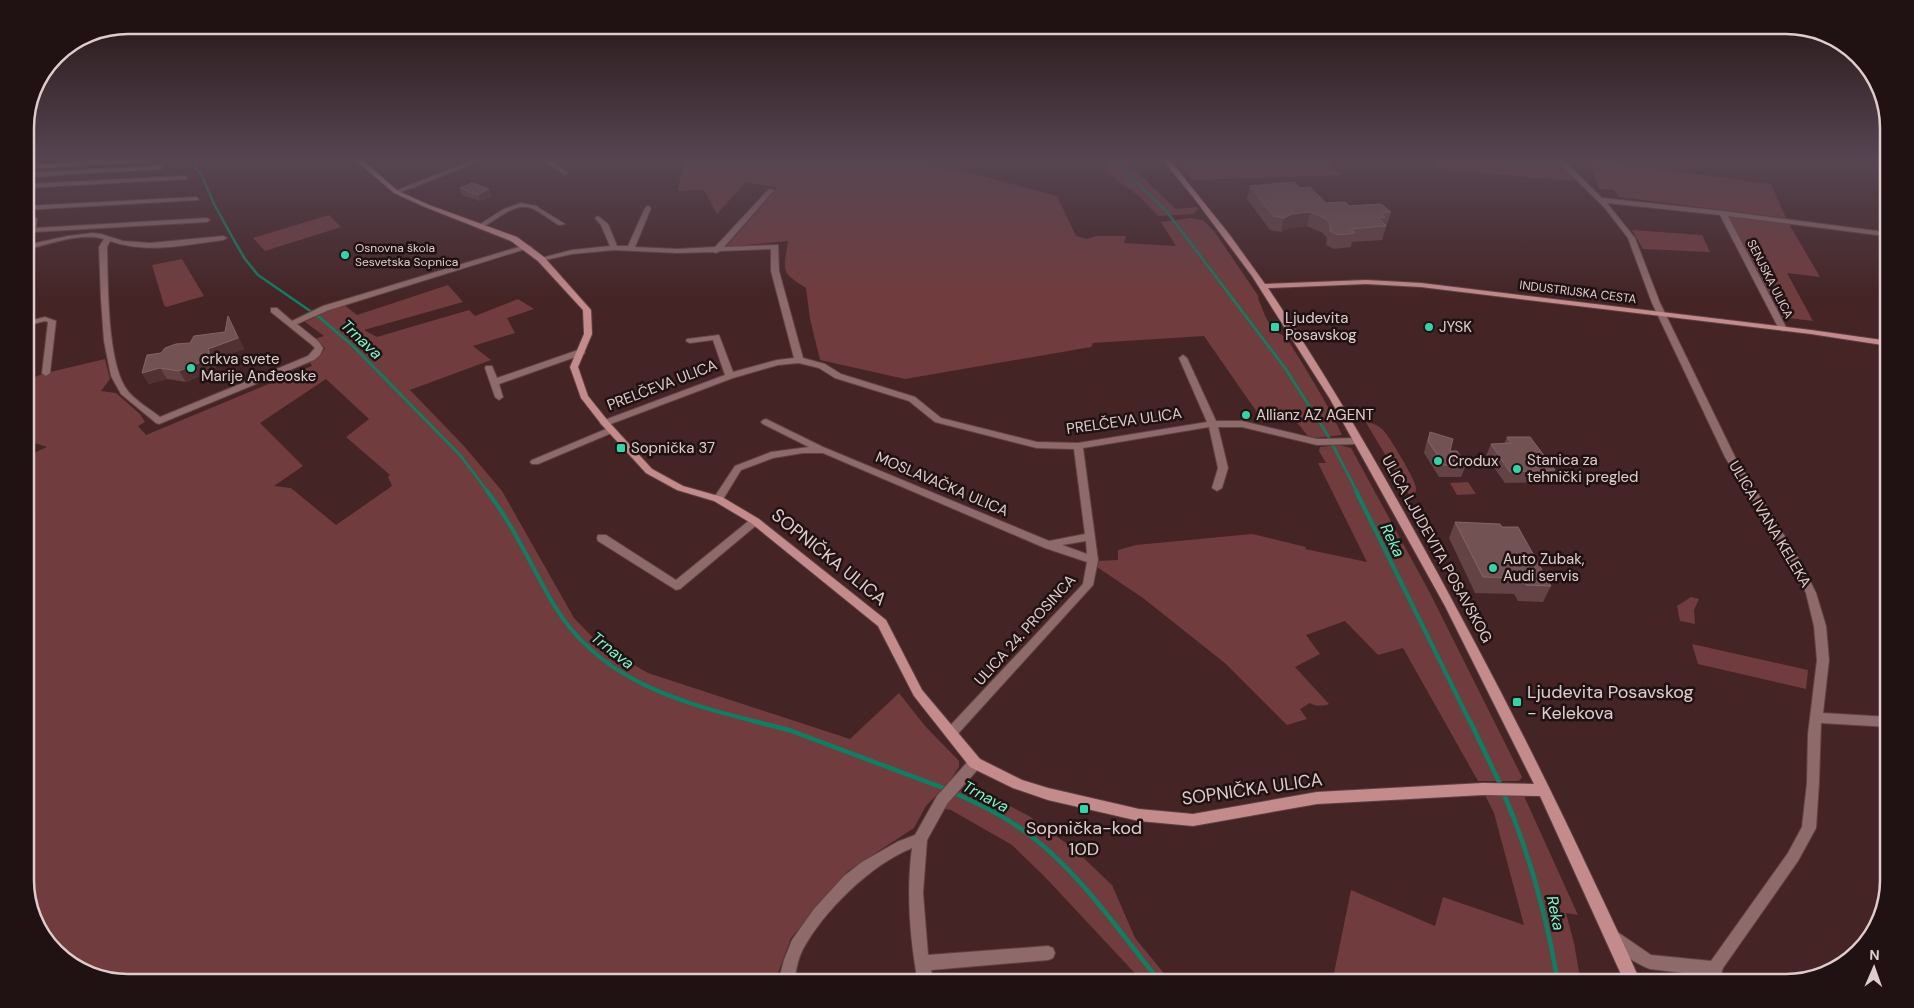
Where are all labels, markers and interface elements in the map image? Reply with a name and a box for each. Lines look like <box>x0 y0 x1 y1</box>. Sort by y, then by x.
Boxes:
street label: SENJSKA ULICA <box>1743 237 1797 321</box>
place label: Osnovna škola Sesvetska Sopnica <box>355 240 458 270</box>
marker: Osnovna škola Sesvetska Sopnica <box>339 249 351 261</box>
street label: INDUSTRIJSKA CESTA <box>1519 277 1637 307</box>
place label: Ljudevita Posavskog <box>1285 308 1357 345</box>
water label: Trnava <box>336 315 387 364</box>
place label: JYSK <box>1439 317 1472 337</box>
marker: Ljudevita Posavskog <box>1269 321 1281 333</box>
marker: JYSK <box>1423 321 1435 333</box>
place label: crkva svete Marije Anđeoske <box>201 349 316 386</box>
street label: PRELČEVA ULICA <box>604 355 720 415</box>
marker: crkva svete Marije Anđeoske <box>185 362 197 374</box>
street label: PRELČEVA ULICA <box>1065 403 1183 439</box>
place label: Allianz AZ AGENT <box>1256 405 1374 425</box>
marker: Allianz AZ AGENT <box>1240 409 1252 421</box>
place label: Sopnička 37 <box>631 438 715 458</box>
marker: Sopnička 37 <box>615 442 627 454</box>
street label: MOSLAVAČKA ULICA <box>873 447 1011 521</box>
place label: Stanica za tehnički pregled <box>1527 450 1639 487</box>
place label: Crodux <box>1448 451 1499 471</box>
street label: ULICA LJUDEVITA POSAVSKOG <box>1377 452 1497 646</box>
marker: Crodux <box>1432 455 1444 467</box>
street label: ULICA IVANA KELEKA <box>1724 457 1816 591</box>
marker: Stanica za tehnički pregled <box>1511 463 1523 475</box>
street label: SOPNIČKA ULICA <box>766 503 892 611</box>
water label: Reka <box>1375 520 1410 561</box>
place label: Auto Zubak, Audi servis <box>1503 549 1585 586</box>
marker: Auto Zubak, Audi servis <box>1487 562 1499 574</box>
street label: ULICA 24. PROSINCA <box>970 570 1080 690</box>
water label: Trnava <box>587 627 639 674</box>
place label: Ljudevita Posavskog - Kelekova <box>1527 680 1694 725</box>
marker: Ljudevita Posavskog - Kelekova <box>1511 696 1523 708</box>
street label: SOPNIČKA ULICA <box>1180 767 1324 811</box>
water label: Trnava <box>959 776 1013 817</box>
marker: Sopnička-kod 10D <box>1078 803 1090 815</box>
place label: Sopnička-kod 10D <box>1026 816 1142 861</box>
water label: Reka <box>1542 894 1569 933</box>
north arrow <box>1849 943 1899 993</box>
text: N <box>1869 946 1880 964</box>

